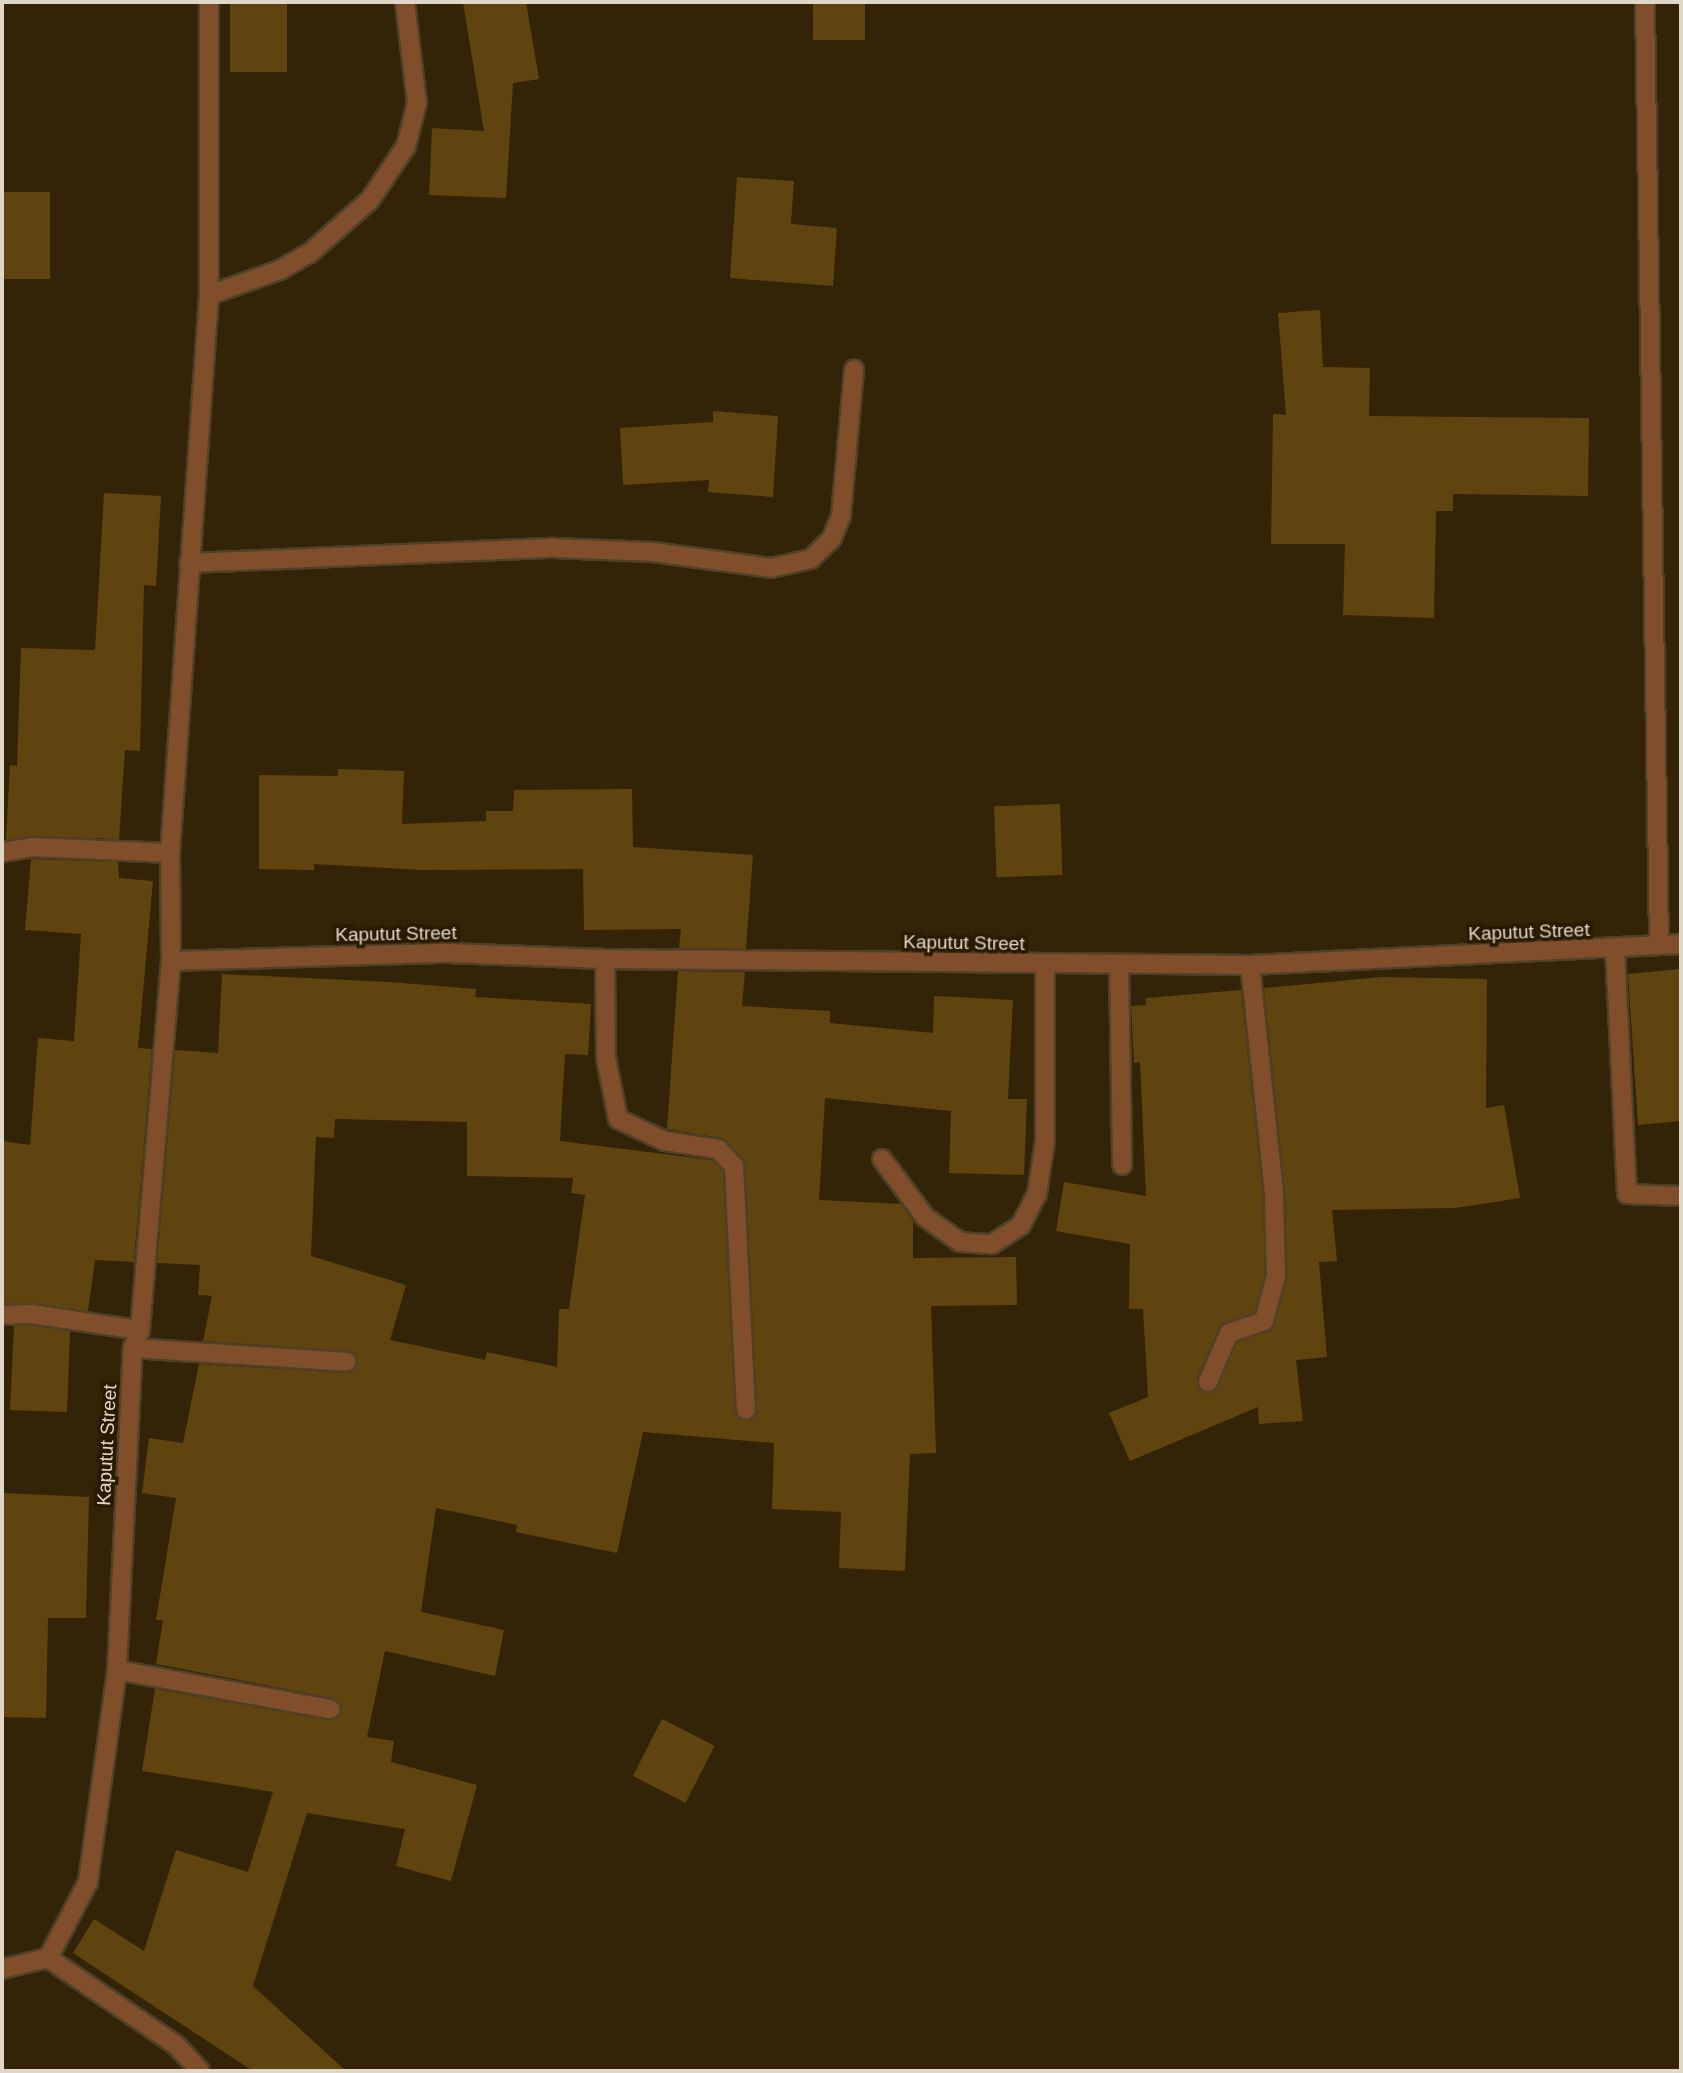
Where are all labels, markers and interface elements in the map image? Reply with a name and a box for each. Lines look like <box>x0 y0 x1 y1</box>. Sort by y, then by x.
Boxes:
street label: Kaputut Street <box>1468 918 1590 946</box>
street label: Kaputut Street <box>335 922 457 946</box>
street label: Kaputut Street <box>903 931 1025 955</box>
street label: Kaputut Street <box>92 1384 122 1506</box>

